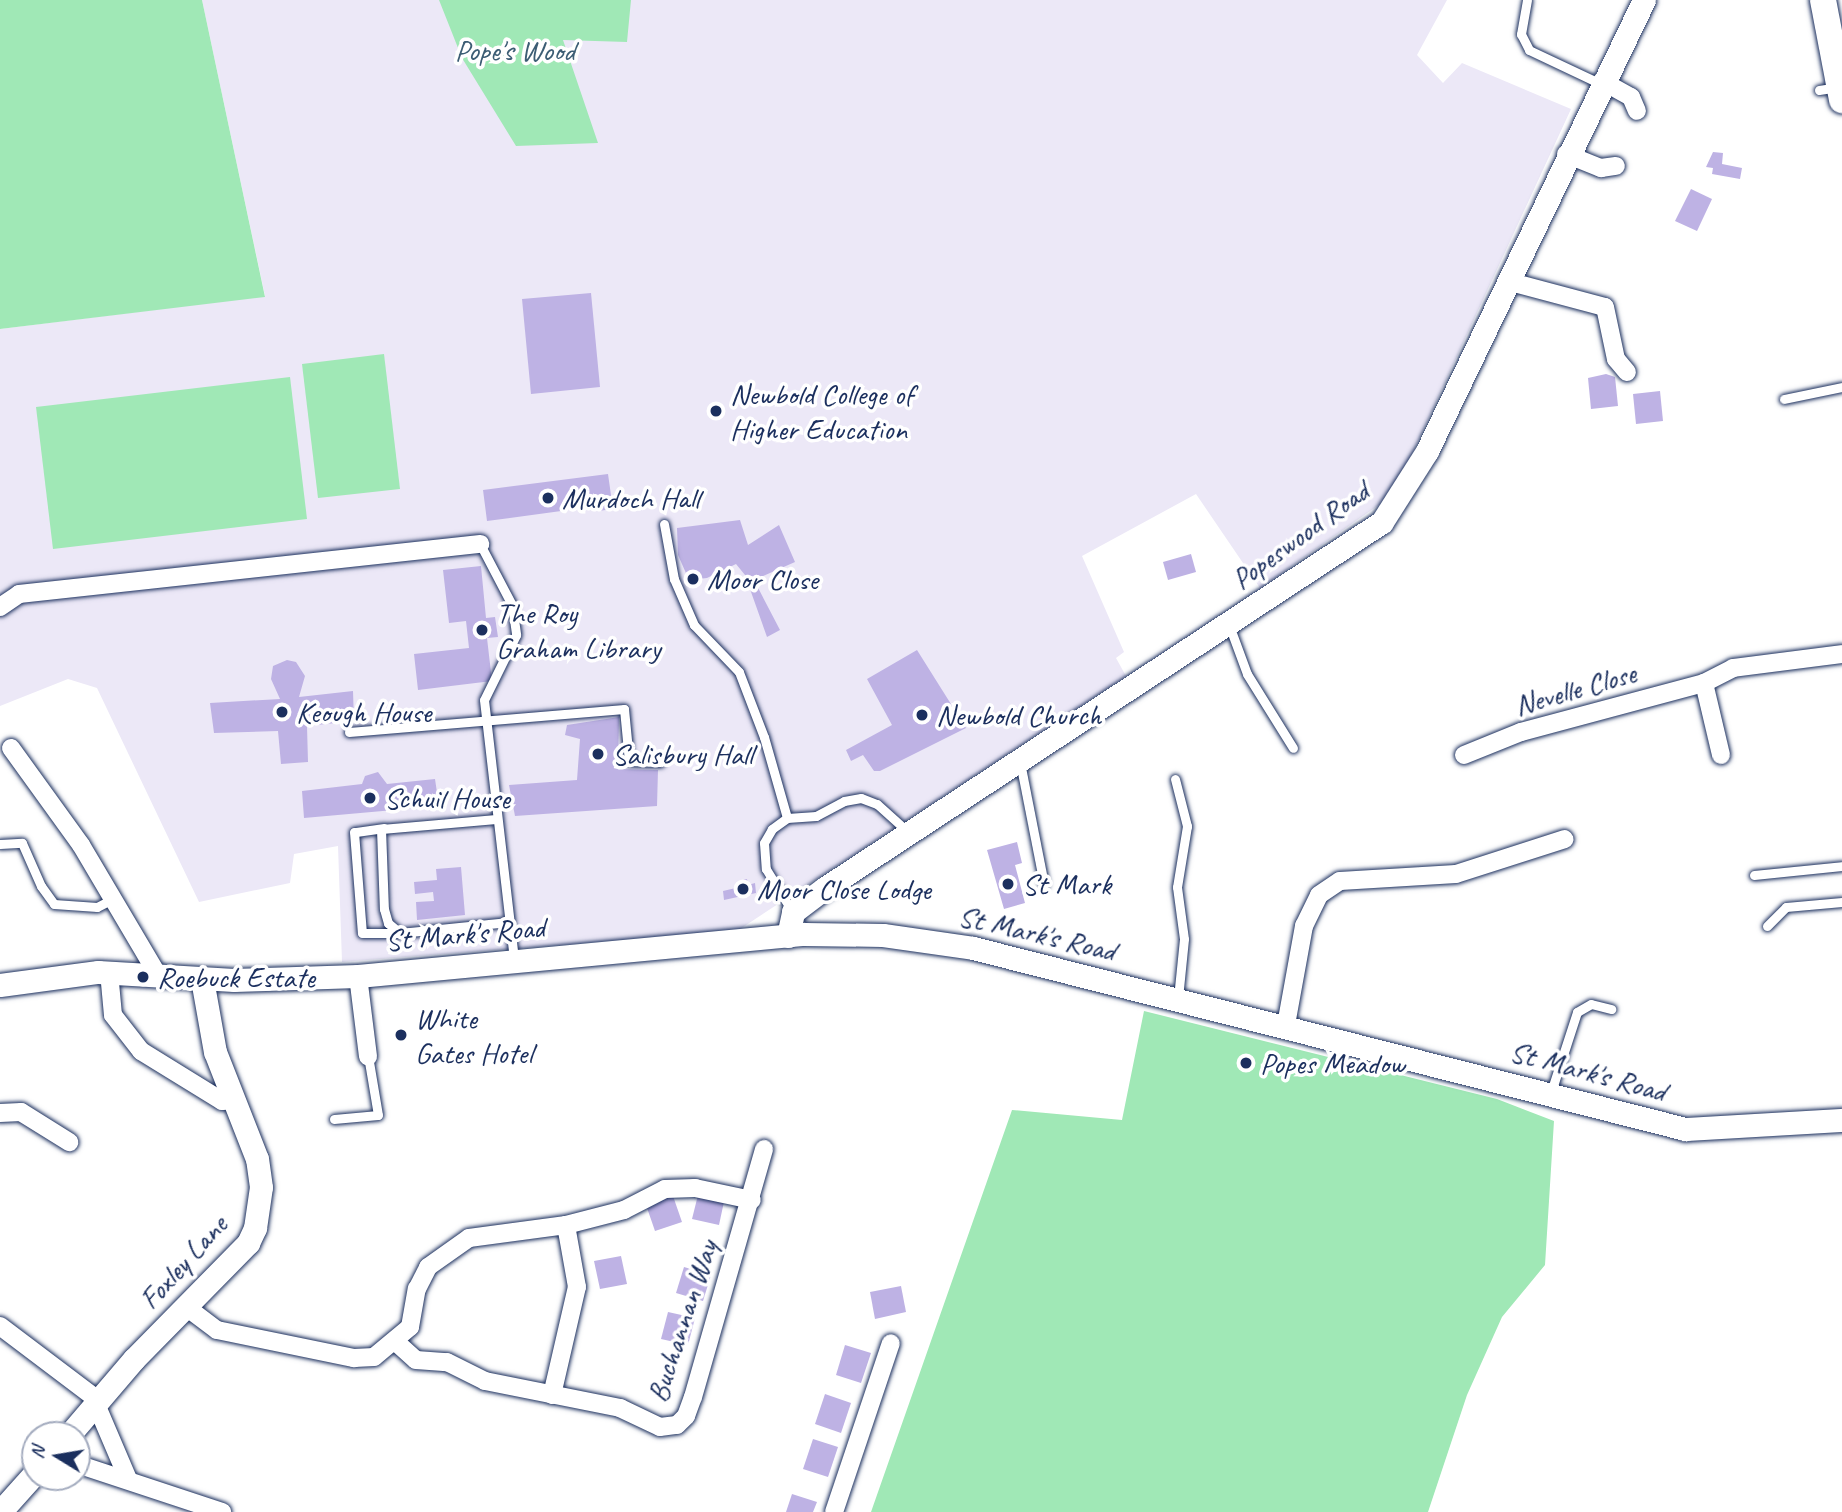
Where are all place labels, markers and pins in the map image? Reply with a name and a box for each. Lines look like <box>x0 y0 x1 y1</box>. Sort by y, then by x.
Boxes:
place label: Newbold College of Higher Education <box>730 376 913 446</box>
marker: Newbold College of Higher Education <box>708 403 724 419</box>
place label: Murdoch Hall <box>562 480 700 516</box>
marker: Murdoch Hall <box>540 490 556 506</box>
place label: Moor Close <box>707 561 818 597</box>
marker: Moor Close <box>685 571 701 587</box>
place label: The Roy Graham Library <box>496 595 660 666</box>
marker: The Roy Graham Library <box>474 622 490 638</box>
place label: Keough House <box>296 694 431 730</box>
place label: Newbold Church <box>936 697 1102 733</box>
marker: Keough House <box>274 704 290 720</box>
marker: Newbold Church <box>914 707 930 723</box>
place label: Salisbury Hall <box>612 736 753 772</box>
marker: Salisbury Hall <box>590 746 606 762</box>
place label: Schuil House <box>384 780 510 816</box>
marker: Schuil House <box>362 790 378 806</box>
place label: St Mark <box>1022 866 1111 902</box>
place label: Moor Close Lodge <box>757 871 931 907</box>
marker: St Mark <box>1000 876 1016 892</box>
marker: Moor Close Lodge <box>735 881 751 897</box>
place label: Roebuck Estate <box>157 959 315 995</box>
marker: Roebuck Estate <box>135 969 151 985</box>
place label: White Gates Hotel <box>415 1000 532 1070</box>
marker: White Gates Hotel <box>393 1027 409 1043</box>
place label: Popes Meadow <box>1260 1045 1403 1081</box>
marker: Popes Meadow <box>1238 1055 1254 1071</box>

